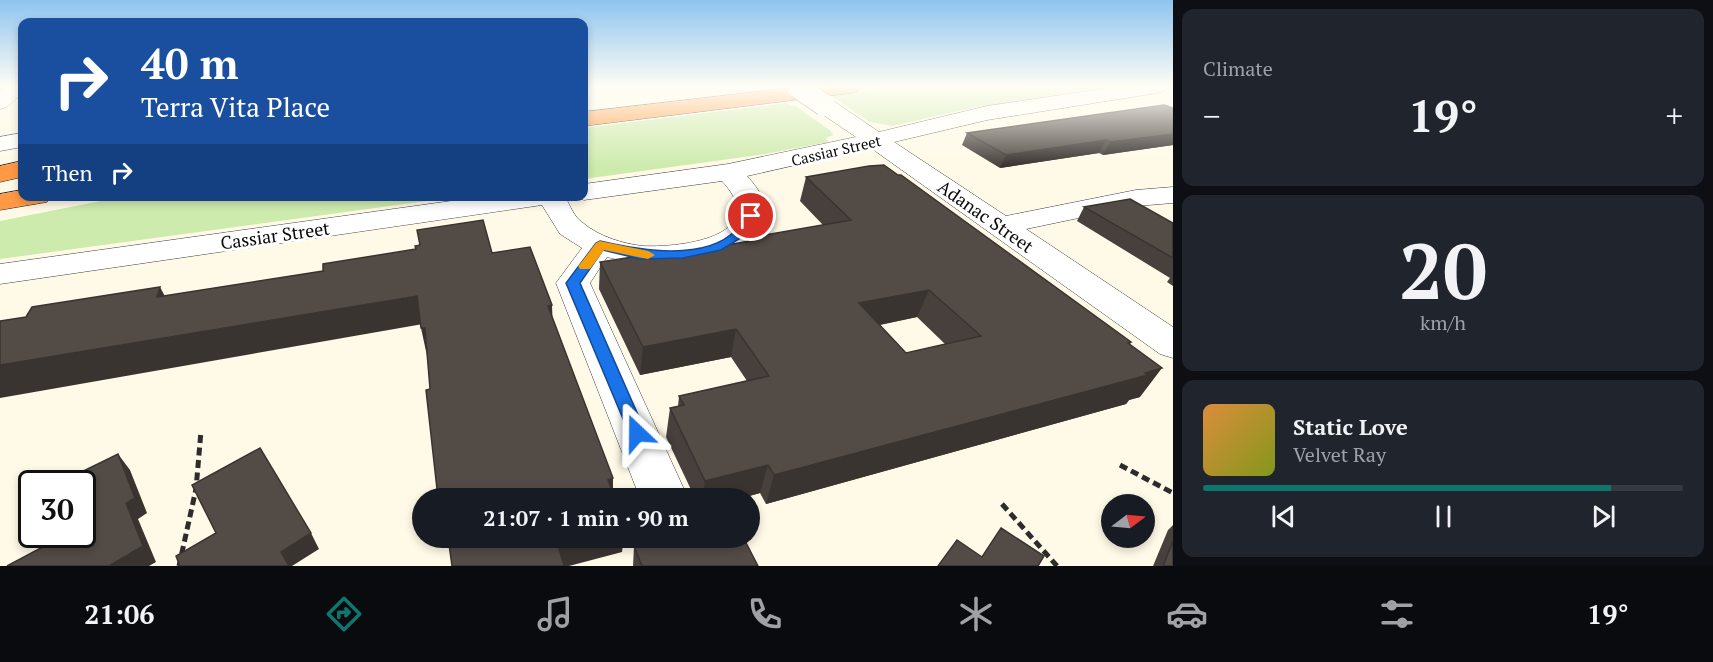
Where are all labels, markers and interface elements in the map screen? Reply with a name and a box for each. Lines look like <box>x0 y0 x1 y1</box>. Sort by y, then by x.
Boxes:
text: 40 m <box>141 35 239 91</box>
icon: right <box>42 42 120 120</box>
text: Climate <box>1203 55 1273 82</box>
text: 19° <box>1408 85 1478 145</box>
text: Terra Vita Place <box>141 89 330 125</box>
text: − <box>1203 94 1221 137</box>
text: + <box>1665 94 1683 137</box>
street label: Cassiar Street <box>789 130 883 170</box>
icon: right <box>105 156 138 189</box>
text: Then <box>42 158 93 187</box>
street label: Adanac Street <box>933 174 1039 258</box>
pin <box>725 190 776 241</box>
icon: arrive <box>734 199 767 232</box>
street label: Cassiar Street <box>219 215 331 255</box>
text: 20 <box>1399 218 1487 321</box>
text: km/h <box>1420 309 1466 336</box>
position arrow <box>605 401 669 465</box>
text: Static Love <box>1293 412 1408 441</box>
text: Velvet Ray <box>1293 441 1386 468</box>
speed limit sign: 30 <box>18 470 96 548</box>
north arrow <box>1101 494 1155 548</box>
map controls <box>1101 494 1155 548</box>
icon: previous <box>1267 500 1300 533</box>
icon: pause <box>1427 500 1460 533</box>
icon: next <box>1587 500 1620 533</box>
text: 21:07 · 1 min · 90 m <box>483 503 689 532</box>
icon: directions <box>323 593 365 635</box>
icon: music <box>534 593 576 635</box>
icon: phone <box>744 593 786 635</box>
icon: climate <box>955 593 997 635</box>
icon: car <box>1166 593 1208 635</box>
icon: filters <box>1376 593 1418 635</box>
text: 21:06 <box>84 596 155 632</box>
text: 19° <box>1587 596 1629 632</box>

